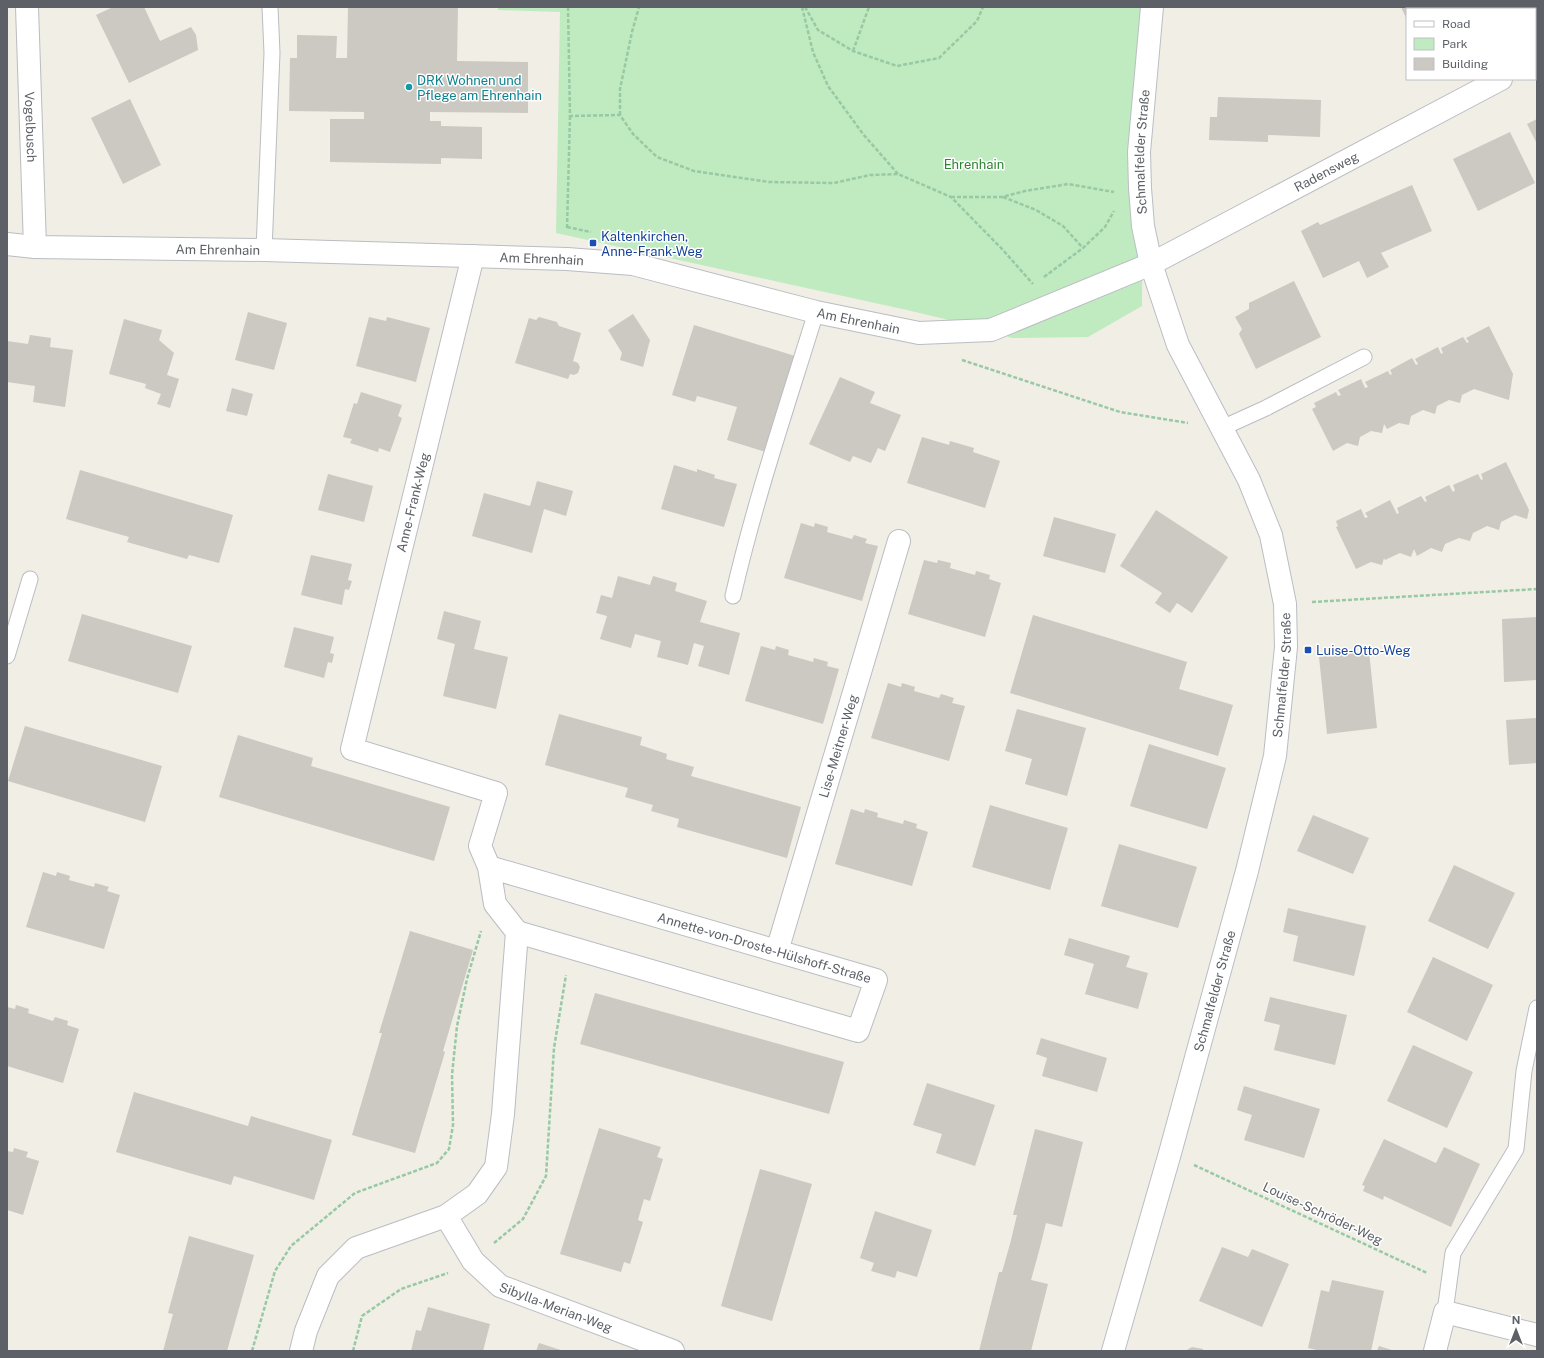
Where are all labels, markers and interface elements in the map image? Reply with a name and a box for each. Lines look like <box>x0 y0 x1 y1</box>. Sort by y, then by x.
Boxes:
legend <box>1406 8 1536 80</box>
text: Road <box>1442 17 1470 31</box>
text: Park <box>1442 37 1468 51</box>
text: Building <box>1442 57 1488 71</box>
place label: DRK Wohnen und Pflege am Ehrenhain <box>417 73 542 103</box>
marker: DRK Wohnen und Pflege am Ehrenhain <box>404 82 414 92</box>
street label: Schmalfelder Straße <box>1132 89 1153 215</box>
street label: Vogelbusch <box>22 91 39 163</box>
street label: Radensweg <box>1292 149 1361 195</box>
park label: Ehrenhain <box>944 157 1004 172</box>
place label: Kaltenkirchen, Anne-Frank-Weg <box>601 229 703 259</box>
marker: Kaltenkirchen, Anne-Frank-Weg <box>588 238 598 248</box>
street label: Am Ehrenhain <box>175 242 260 258</box>
street label: Am Ehrenhain <box>499 250 584 268</box>
street label: Am Ehrenhain <box>815 305 901 337</box>
street label: Anne-Frank-Weg <box>394 451 433 554</box>
street label: Schmalfelder Straße <box>1270 612 1294 738</box>
place label: Luise-Otto-Weg <box>1316 643 1411 658</box>
marker: Luise-Otto-Weg <box>1303 645 1313 655</box>
street label: Lise-Meitner-Weg <box>816 692 861 800</box>
street label: Annette-von-Droste-Hülshoff-Straße <box>656 910 873 986</box>
street label: Schmalfelder Straße <box>1191 929 1238 1054</box>
street label: Louise-Schröder-Weg <box>1261 1179 1385 1248</box>
street label: Sibylla-Merian-Weg <box>497 1279 614 1335</box>
north arrow <box>1496 1310 1536 1350</box>
text: N <box>1512 1314 1520 1326</box>

